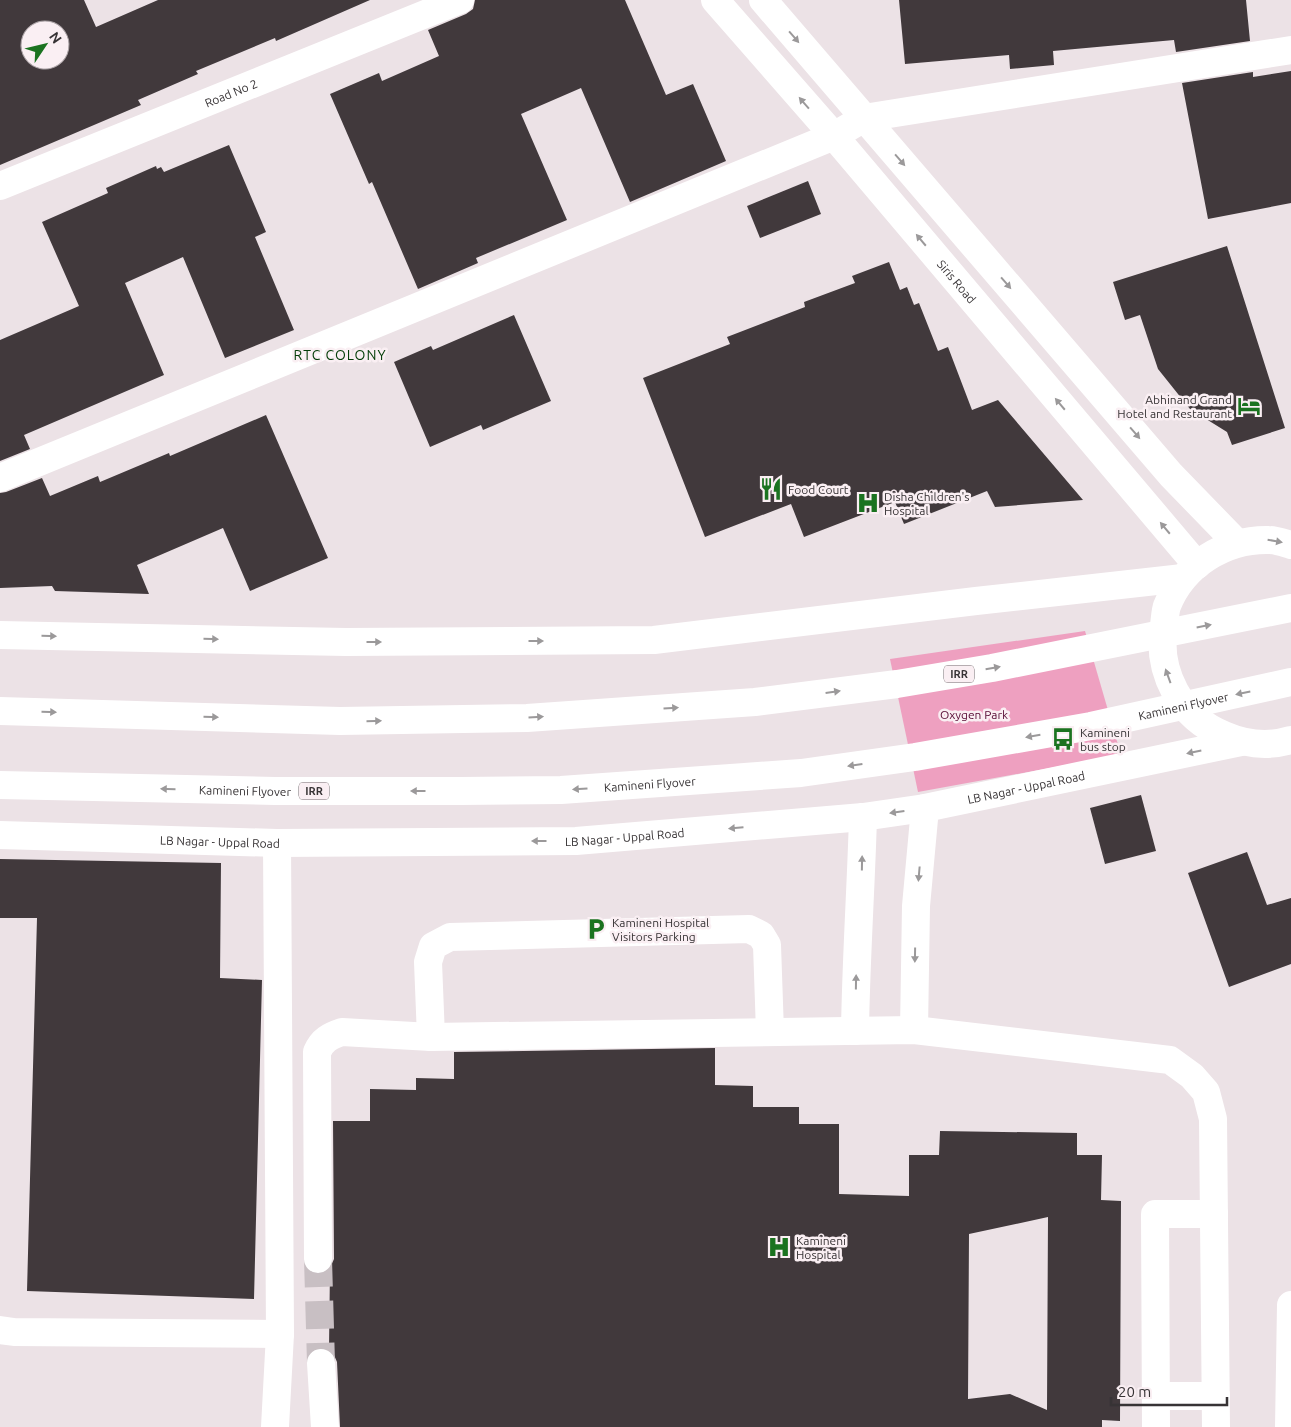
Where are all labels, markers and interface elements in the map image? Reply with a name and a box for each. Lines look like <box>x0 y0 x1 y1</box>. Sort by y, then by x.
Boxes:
north arrow <box>20 20 70 70</box>
text: N <box>46 29 65 46</box>
one-way arrow <box>789 30 800 43</box>
street label: Road No 2 <box>203 76 259 109</box>
one-way arrow <box>799 96 810 109</box>
one-way arrow <box>895 154 906 167</box>
one-way arrow <box>915 234 927 246</box>
street label: Siris Road <box>935 257 979 305</box>
one-way arrow <box>1001 277 1012 290</box>
district label: RTC COLONY <box>294 347 387 363</box>
place label: Abhinand Grand Hotel and Restaurant <box>1117 393 1232 420</box>
hotel icon: Abhinand Grand Hotel and Restaurant <box>1236 393 1262 419</box>
one-way arrow <box>1055 398 1066 410</box>
one-way arrow <box>1129 427 1140 439</box>
restaurant icon: Food Court <box>758 476 784 502</box>
place label: Food Court <box>788 483 849 496</box>
hospital icon: Disha Children's Hospital <box>855 490 881 516</box>
place label: Disha Children's Hospital <box>884 490 970 517</box>
one-way arrow <box>1160 522 1171 534</box>
one-way arrow <box>1267 538 1283 546</box>
one-way arrow <box>1197 622 1213 630</box>
one-way arrow <box>41 632 57 640</box>
one-way arrow <box>203 635 219 643</box>
one-way arrow <box>528 637 544 645</box>
one-way arrow <box>366 638 382 646</box>
one-way arrow <box>986 663 1002 671</box>
road number: IRR <box>944 666 974 682</box>
one-way arrow <box>1164 668 1172 683</box>
one-way arrow <box>825 688 841 696</box>
street label: Kamineni Flyover <box>1137 689 1230 722</box>
one-way arrow <box>1236 689 1251 697</box>
one-way arrow <box>663 704 679 712</box>
park label: Oxygen Park <box>940 708 1008 721</box>
one-way arrow <box>41 709 57 717</box>
one-way arrow <box>528 713 544 721</box>
one-way arrow <box>203 714 219 722</box>
one-way arrow <box>366 716 382 724</box>
bus stop icon: Kamineni bus stop <box>1050 726 1076 752</box>
place label: Kamineni bus stop <box>1080 726 1130 753</box>
one-way arrow <box>1025 733 1041 741</box>
one-way arrow <box>1185 749 1201 757</box>
one-way arrow <box>847 762 863 770</box>
street label: LB Nagar - Uppal Road <box>966 768 1086 806</box>
street label: Kamineni Flyover <box>603 774 696 793</box>
road number: IRR <box>299 782 329 799</box>
street label: Kamineni Flyover <box>199 783 291 798</box>
one-way arrow <box>159 784 175 792</box>
one-way arrow <box>572 785 588 793</box>
one-way arrow <box>409 787 425 795</box>
one-way arrow <box>889 808 905 816</box>
one-way arrow <box>727 824 743 832</box>
street label: LB Nagar - Uppal Road <box>565 825 685 848</box>
street label: LB Nagar - Uppal Road <box>160 833 280 850</box>
one-way arrow <box>530 837 546 845</box>
one-way arrow <box>858 854 866 870</box>
one-way arrow <box>914 866 922 882</box>
parking icon: Kamineni Hospital Visitors Parking <box>583 916 609 942</box>
place label: Kamineni Hospital Visitors Parking <box>612 916 709 943</box>
one-way arrow <box>911 947 919 963</box>
one-way arrow <box>852 974 860 990</box>
hospital icon: Kamineni Hospital <box>766 1234 792 1260</box>
place label: Kamineni Hospital <box>796 1234 846 1261</box>
scale bar <box>1111 1374 1227 1406</box>
text: 20 m <box>1118 1383 1151 1400</box>

